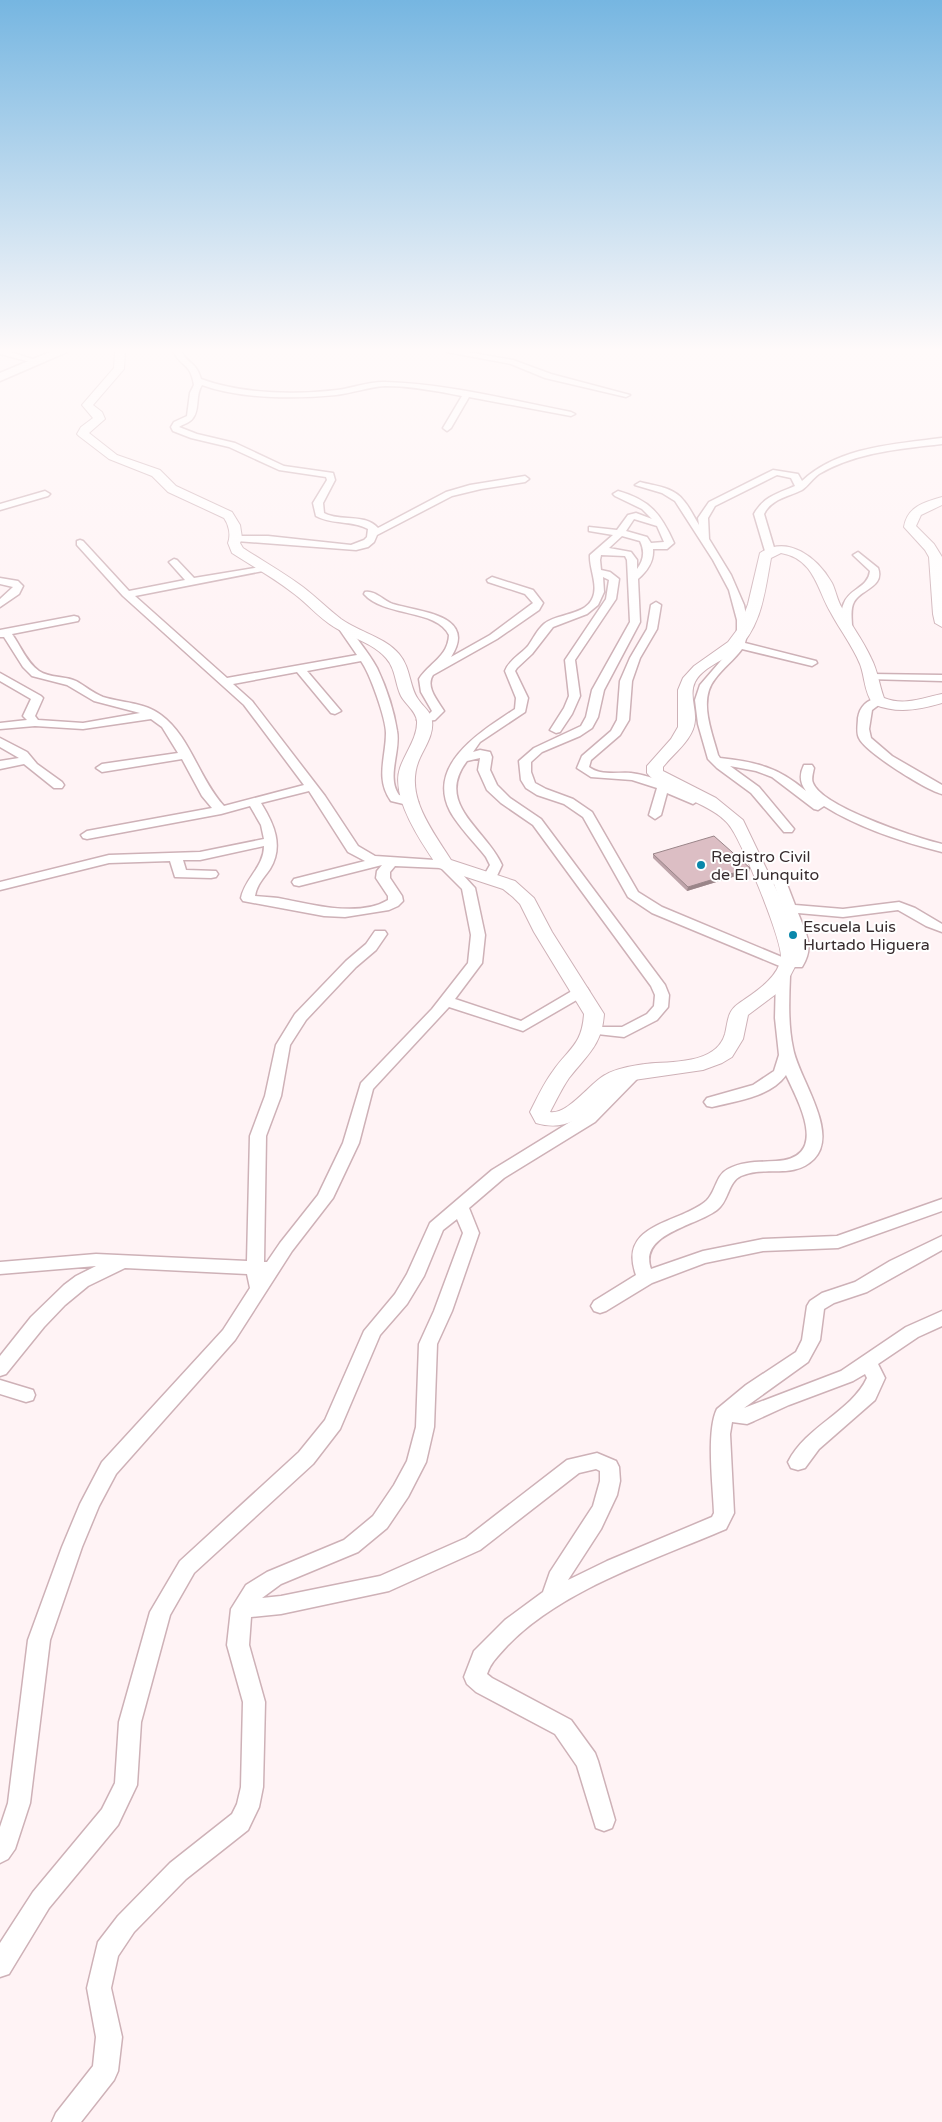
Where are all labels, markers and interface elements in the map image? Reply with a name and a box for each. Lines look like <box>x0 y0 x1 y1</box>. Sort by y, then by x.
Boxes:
place label: Registro Civil de El Junquito <box>711 847 819 885</box>
marker: Registro Civil de El Junquito <box>695 859 707 871</box>
place label: Escuela Luis Hurtado Higuera <box>803 917 930 955</box>
marker: Escuela Luis Hurtado Higuera <box>787 929 799 941</box>

